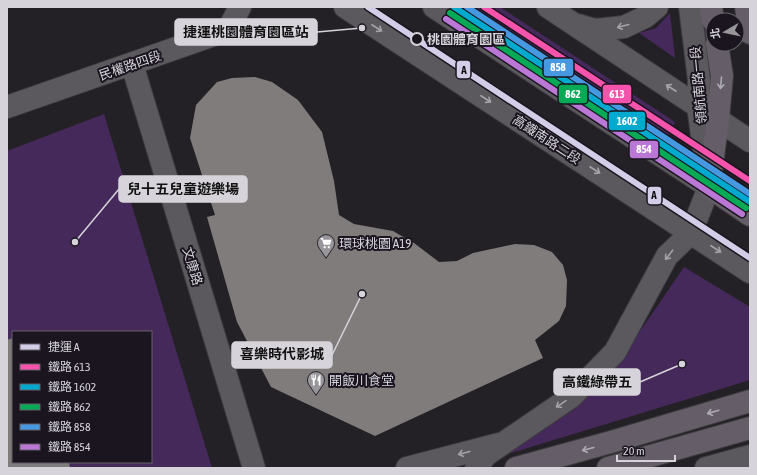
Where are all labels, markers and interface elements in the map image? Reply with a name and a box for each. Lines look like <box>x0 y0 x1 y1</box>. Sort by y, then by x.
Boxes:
north arrow <box>705 12 745 52</box>
callout: 捷運桃園體育園區站 <box>175 19 317 45</box>
one-way arrow <box>617 23 630 30</box>
text: 捷運桃園體育園區站 <box>183 24 309 40</box>
one-way arrow <box>371 24 382 32</box>
text: 北 <box>708 27 722 40</box>
marker: 桃園體育園區 <box>410 32 424 46</box>
place label: 桃園體育園區 <box>427 32 505 47</box>
street label: 領航南路一段 <box>688 45 709 124</box>
street label: 民權路四段 <box>97 48 163 83</box>
line badge: 858 <box>543 58 574 77</box>
line badge: A <box>456 60 471 79</box>
text: 858 <box>550 61 566 73</box>
text: A <box>460 64 467 76</box>
one-way arrow <box>718 76 725 89</box>
line badge: 862 <box>558 84 588 104</box>
line badge: 613 <box>602 84 632 104</box>
one-way arrow <box>665 84 676 92</box>
text: 862 <box>565 88 581 100</box>
text: 613 <box>609 88 625 100</box>
one-way arrow <box>480 95 491 103</box>
line badge: 1602 <box>608 111 646 131</box>
street label: 高鐵南路二段 <box>510 112 584 167</box>
text: 1602 <box>617 115 637 127</box>
line badge: 854 <box>629 140 659 159</box>
text: 854 <box>636 143 652 155</box>
one-way arrow <box>589 167 601 175</box>
callout: 兒十五兒童遊樂場 <box>119 176 247 202</box>
text: 兒十五兒童遊樂場 <box>127 181 239 197</box>
line badge: A <box>647 186 662 205</box>
text: A <box>650 189 657 201</box>
supermarket icon: 環球桃園 A19 <box>316 233 336 258</box>
place label: 環球桃園 A19 <box>339 236 411 251</box>
street label: 文康路 <box>180 245 205 287</box>
one-way arrow <box>710 245 721 253</box>
one-way arrow <box>665 250 673 261</box>
legend <box>12 331 152 463</box>
text: 捷運 A <box>48 340 80 354</box>
callout: 喜樂時代影城 <box>232 342 332 368</box>
text: 喜樂時代影城 <box>240 346 324 362</box>
text: 鐵路 613 <box>48 360 91 374</box>
callout: 高鐵綠帶五 <box>554 369 640 395</box>
restaurant icon: 開飯川食堂 <box>306 370 326 395</box>
place label: 開飯川食堂 <box>329 373 394 388</box>
text: 高鐵綠帶五 <box>562 374 632 390</box>
text: 鐵路 1602 <box>48 380 96 394</box>
text: 鐵路 862 <box>48 400 91 414</box>
one-way arrow <box>556 400 567 408</box>
one-way arrow <box>706 409 719 416</box>
text: 鐵路 858 <box>48 420 91 434</box>
scale bar <box>617 437 675 463</box>
text: 鐵路 854 <box>48 440 91 454</box>
text: 20 m <box>623 444 645 458</box>
one-way arrow <box>582 446 595 453</box>
one-way arrow <box>458 450 471 457</box>

